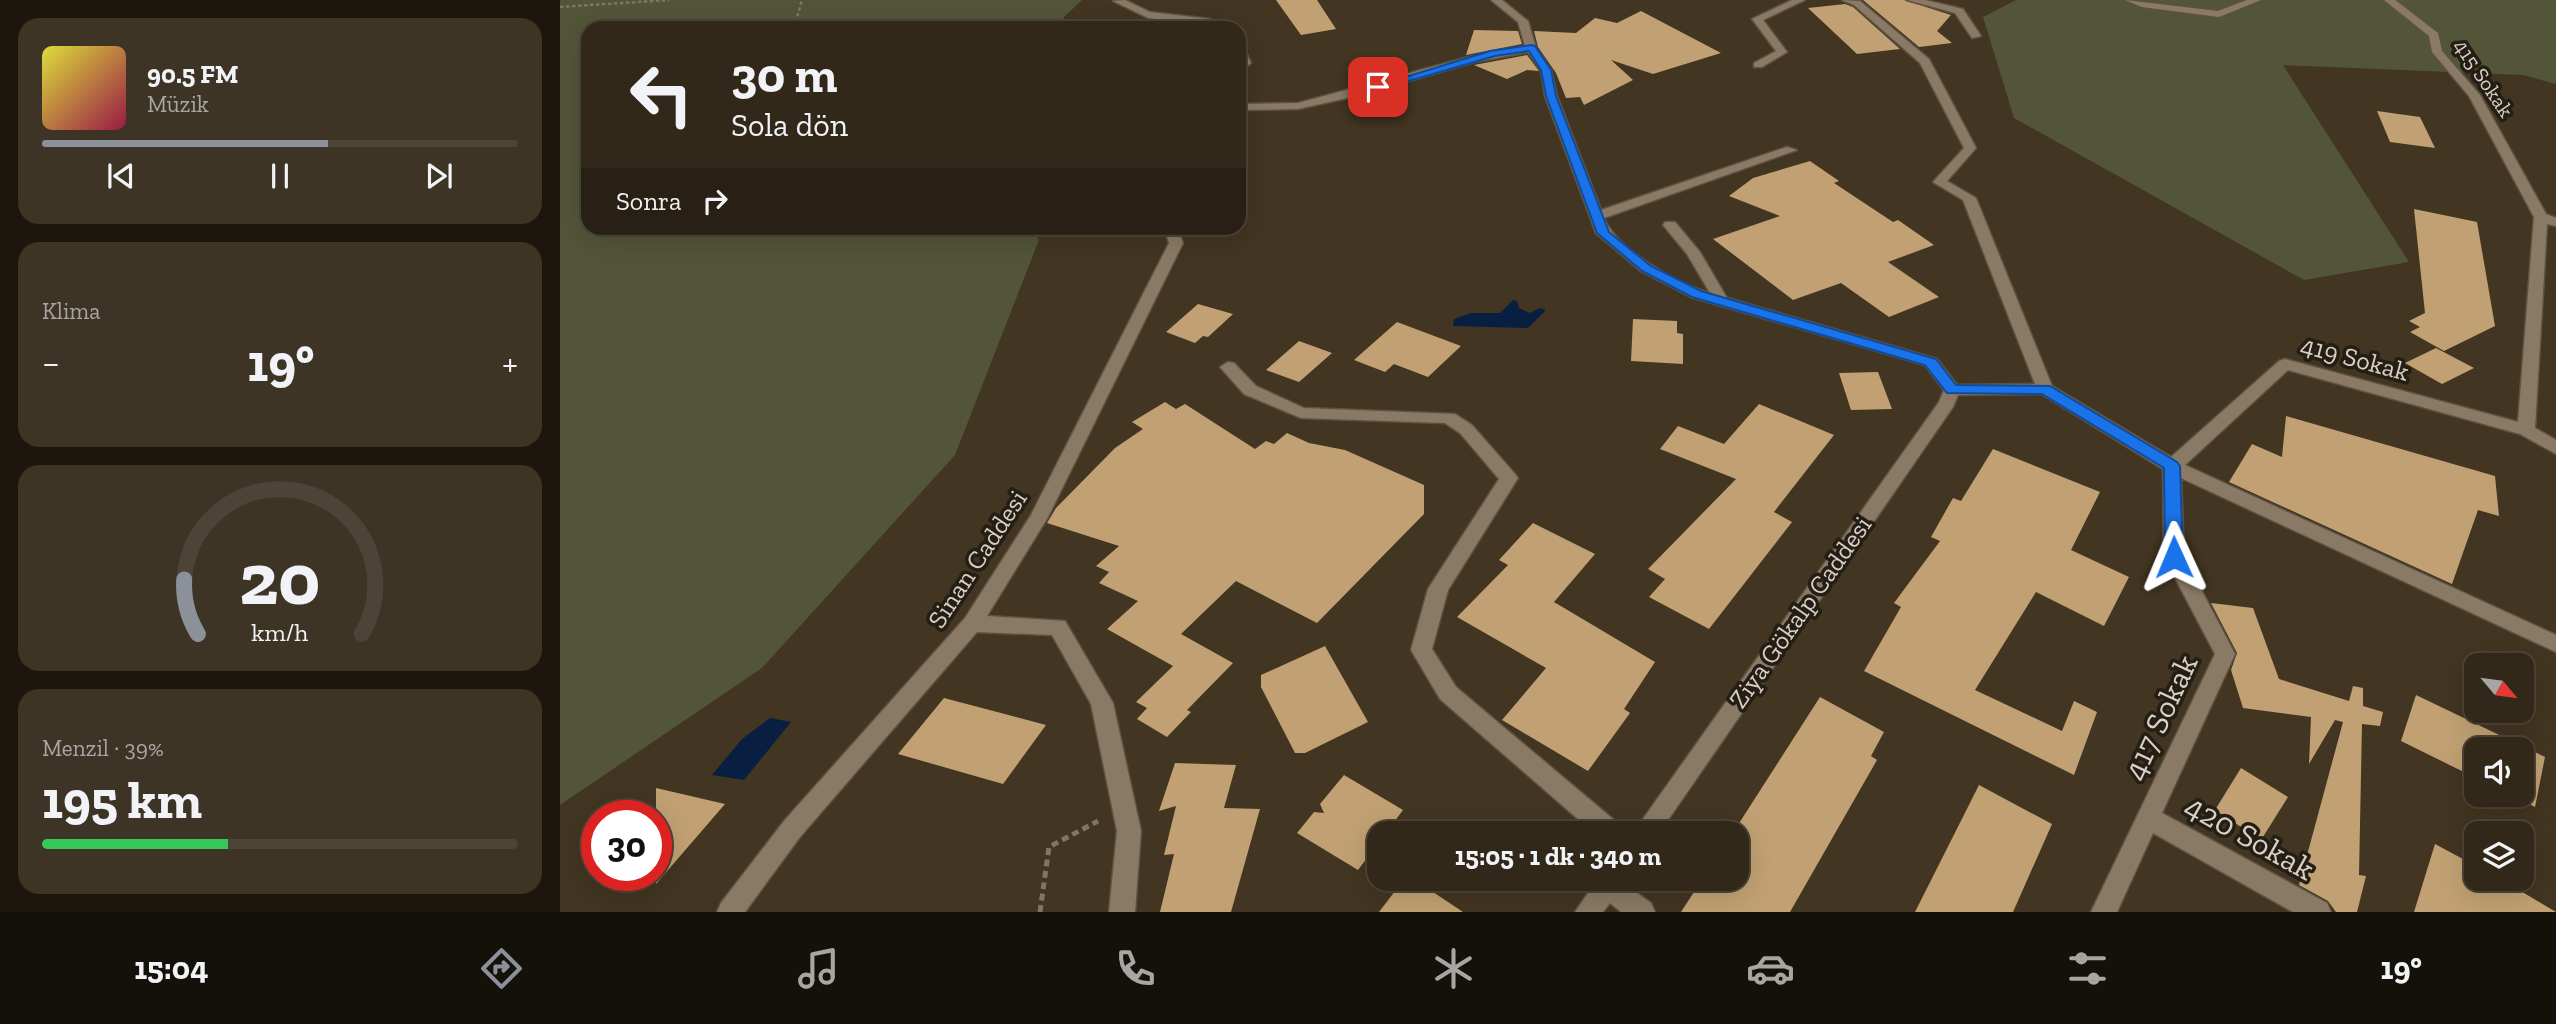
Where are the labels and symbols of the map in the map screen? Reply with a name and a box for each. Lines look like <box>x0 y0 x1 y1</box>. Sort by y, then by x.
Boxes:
street label: 415 Sokak <box>2449 34 2519 122</box>
pin <box>1348 57 1408 117</box>
street label: 419 Sokak <box>2297 328 2413 388</box>
street label: Sinan Caddesi <box>921 484 1033 634</box>
street label: Ziya Gökalp Caddesi <box>1722 510 1878 714</box>
position arrow <box>2137 520 2211 594</box>
street label: 417 Sokak <box>2115 648 2206 786</box>
north arrow <box>2464 653 2534 723</box>
street label: 420 Sokak <box>2179 786 2321 888</box>
speed limit sign: 30 <box>581 800 672 891</box>

